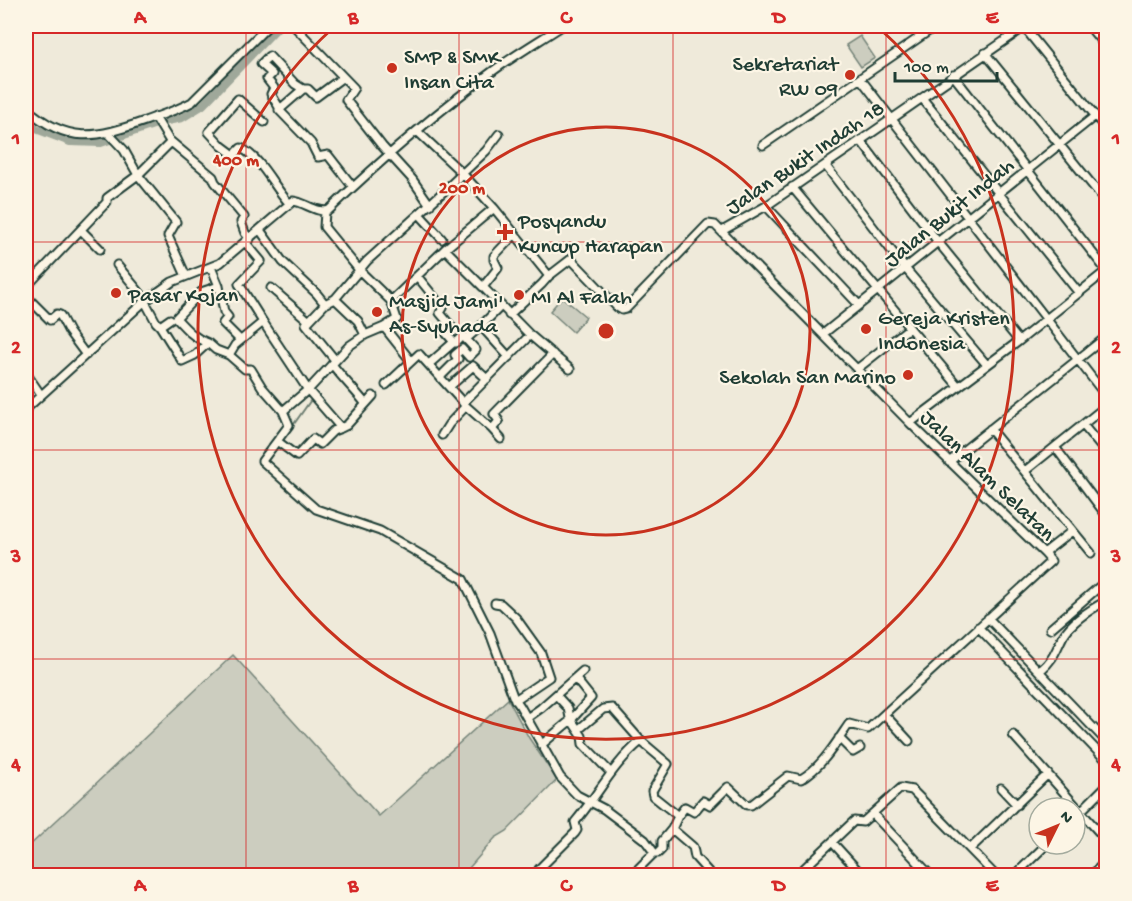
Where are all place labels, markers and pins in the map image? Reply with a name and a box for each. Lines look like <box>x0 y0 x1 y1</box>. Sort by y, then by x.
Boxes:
place label: SMP & SMK Insan Cita <box>404 46 503 97</box>
place label: Sekretariat RW 09 <box>733 53 840 104</box>
marker: SMP & SMK Insan Cita <box>385 61 399 75</box>
marker: Sekretariat RW 09 <box>843 68 857 82</box>
place label: Posyandu Kuncup Harapan <box>517 210 664 261</box>
marker: Posyandu Kuncup Harapan <box>496 223 514 241</box>
place label: Pasar Kojan <box>127 284 239 310</box>
marker: Pasar Kojan <box>109 286 123 300</box>
place label: MI Al Falah <box>531 286 632 312</box>
marker: MI Al Falah <box>512 288 526 302</box>
place label: Masjid Jami' As-Syuhada <box>389 290 504 341</box>
marker: Masjid Jami' As-Syuhada <box>370 305 384 319</box>
place label: Gereja Kristen Indonesia <box>878 307 1010 358</box>
centre of rings <box>596 321 616 341</box>
marker: Gereja Kristen Indonesia <box>859 322 873 336</box>
place label: Sekolah San Marino <box>719 366 896 392</box>
marker: Sekolah San Marino <box>901 368 915 382</box>

